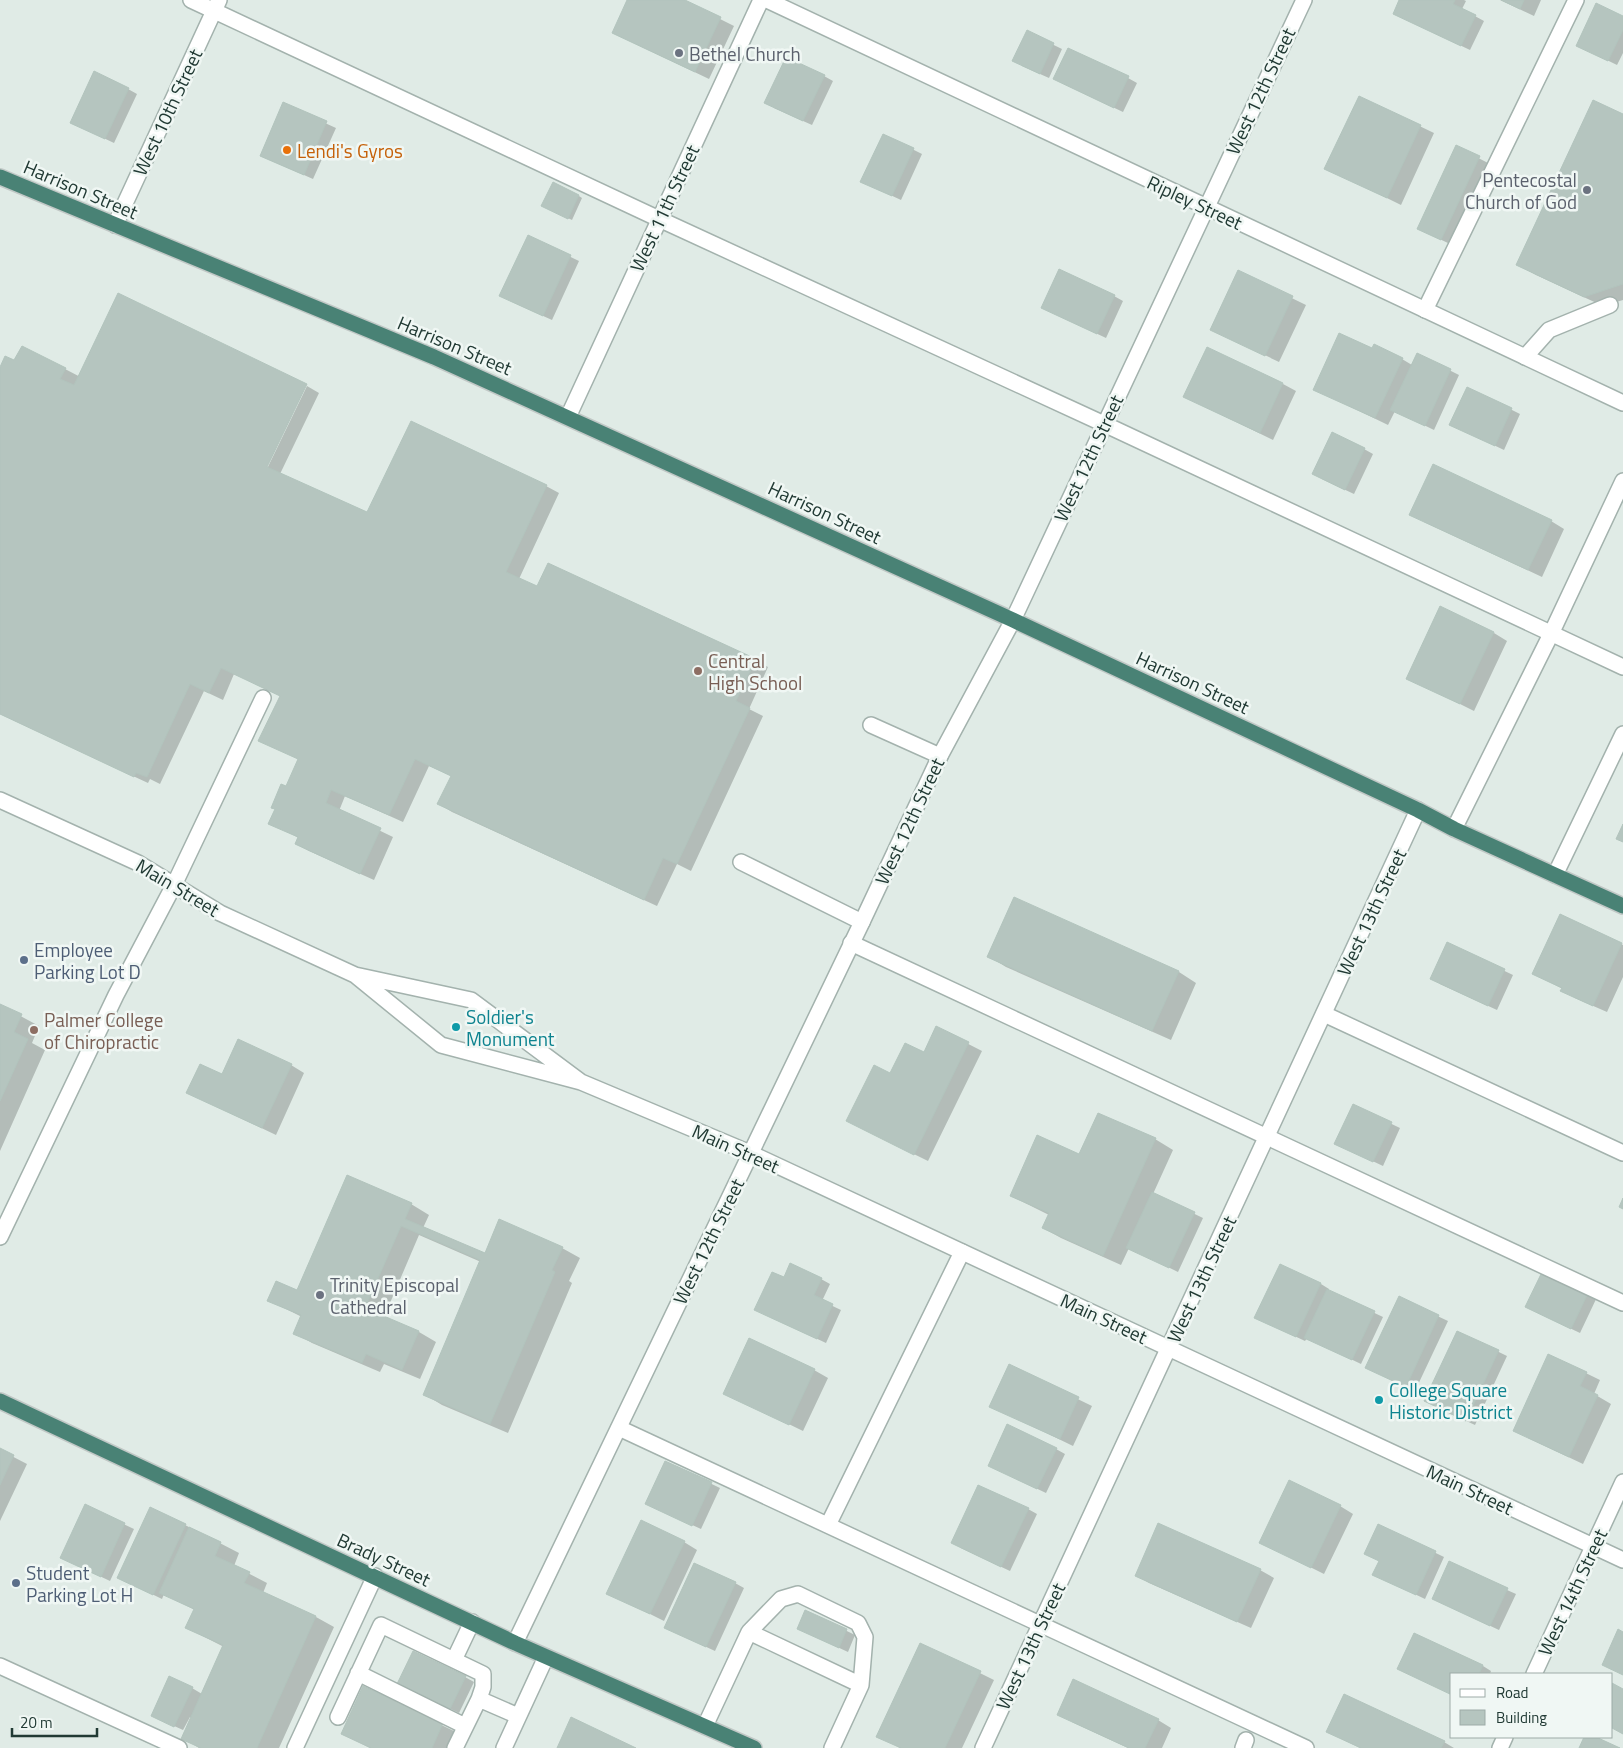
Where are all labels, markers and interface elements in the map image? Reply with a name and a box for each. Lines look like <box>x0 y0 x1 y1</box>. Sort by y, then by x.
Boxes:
street label: West 12th Street <box>1218 22 1302 159</box>
place label: Bethel Church <box>689 39 801 68</box>
street label: West 10th Street <box>125 43 209 180</box>
marker: Bethel Church <box>673 47 685 59</box>
place label: Lendi's Gyros <box>297 136 403 165</box>
street label: West 11th Street <box>622 139 706 276</box>
marker: Lendi's Gyros <box>281 144 293 156</box>
street label: Harrison Street <box>19 152 143 226</box>
place label: Pentecostal Church of God <box>1465 165 1577 216</box>
street label: Ripley Street <box>1143 167 1248 237</box>
marker: Pentecostal Church of God <box>1581 184 1593 196</box>
street label: Harrison Street <box>393 308 517 382</box>
street label: West 12th Street <box>1046 389 1130 526</box>
street label: Harrison Street <box>764 473 887 551</box>
street label: Harrison Street <box>1132 643 1255 721</box>
place label: Central High School <box>708 646 802 697</box>
marker: Central High School <box>692 665 704 677</box>
street label: West 12th Street <box>867 752 951 889</box>
street label: West 13th Street <box>1329 843 1413 980</box>
street label: Main Street <box>131 851 226 924</box>
place label: Employee Parking Lot D <box>34 935 141 986</box>
marker: Employee Parking Lot D <box>18 954 30 966</box>
place label: Soldier's Monument <box>466 1002 555 1053</box>
place label: Palmer College of Chiropractic <box>44 1005 163 1056</box>
marker: Soldier's Monument <box>450 1021 462 1033</box>
marker: Palmer College of Chiropractic <box>28 1024 40 1036</box>
street label: Main Street <box>688 1116 785 1180</box>
street label: West 12th Street <box>665 1173 751 1309</box>
street label: West 13th Street <box>1159 1210 1243 1347</box>
place label: Trinity Episcopal Cathedral <box>330 1270 459 1321</box>
street label: Main Street <box>1056 1285 1153 1351</box>
marker: Trinity Episcopal Cathedral <box>314 1289 326 1301</box>
place label: College Square Historic District <box>1389 1375 1513 1426</box>
marker: College Square Historic District <box>1373 1394 1385 1406</box>
street label: Main Street <box>1422 1456 1519 1522</box>
street label: West 14th Street <box>1530 1523 1614 1660</box>
street label: Brady Street <box>332 1525 436 1593</box>
place label: Student Parking Lot H <box>26 1558 133 1609</box>
marker: Student Parking Lot H <box>10 1577 22 1589</box>
street label: West 13th Street <box>988 1577 1072 1714</box>
legend <box>1450 1673 1613 1738</box>
text: Road <box>1496 1681 1528 1704</box>
scale bar <box>12 1706 98 1738</box>
text: Building <box>1496 1706 1547 1729</box>
text: 20 m <box>20 1711 53 1734</box>

